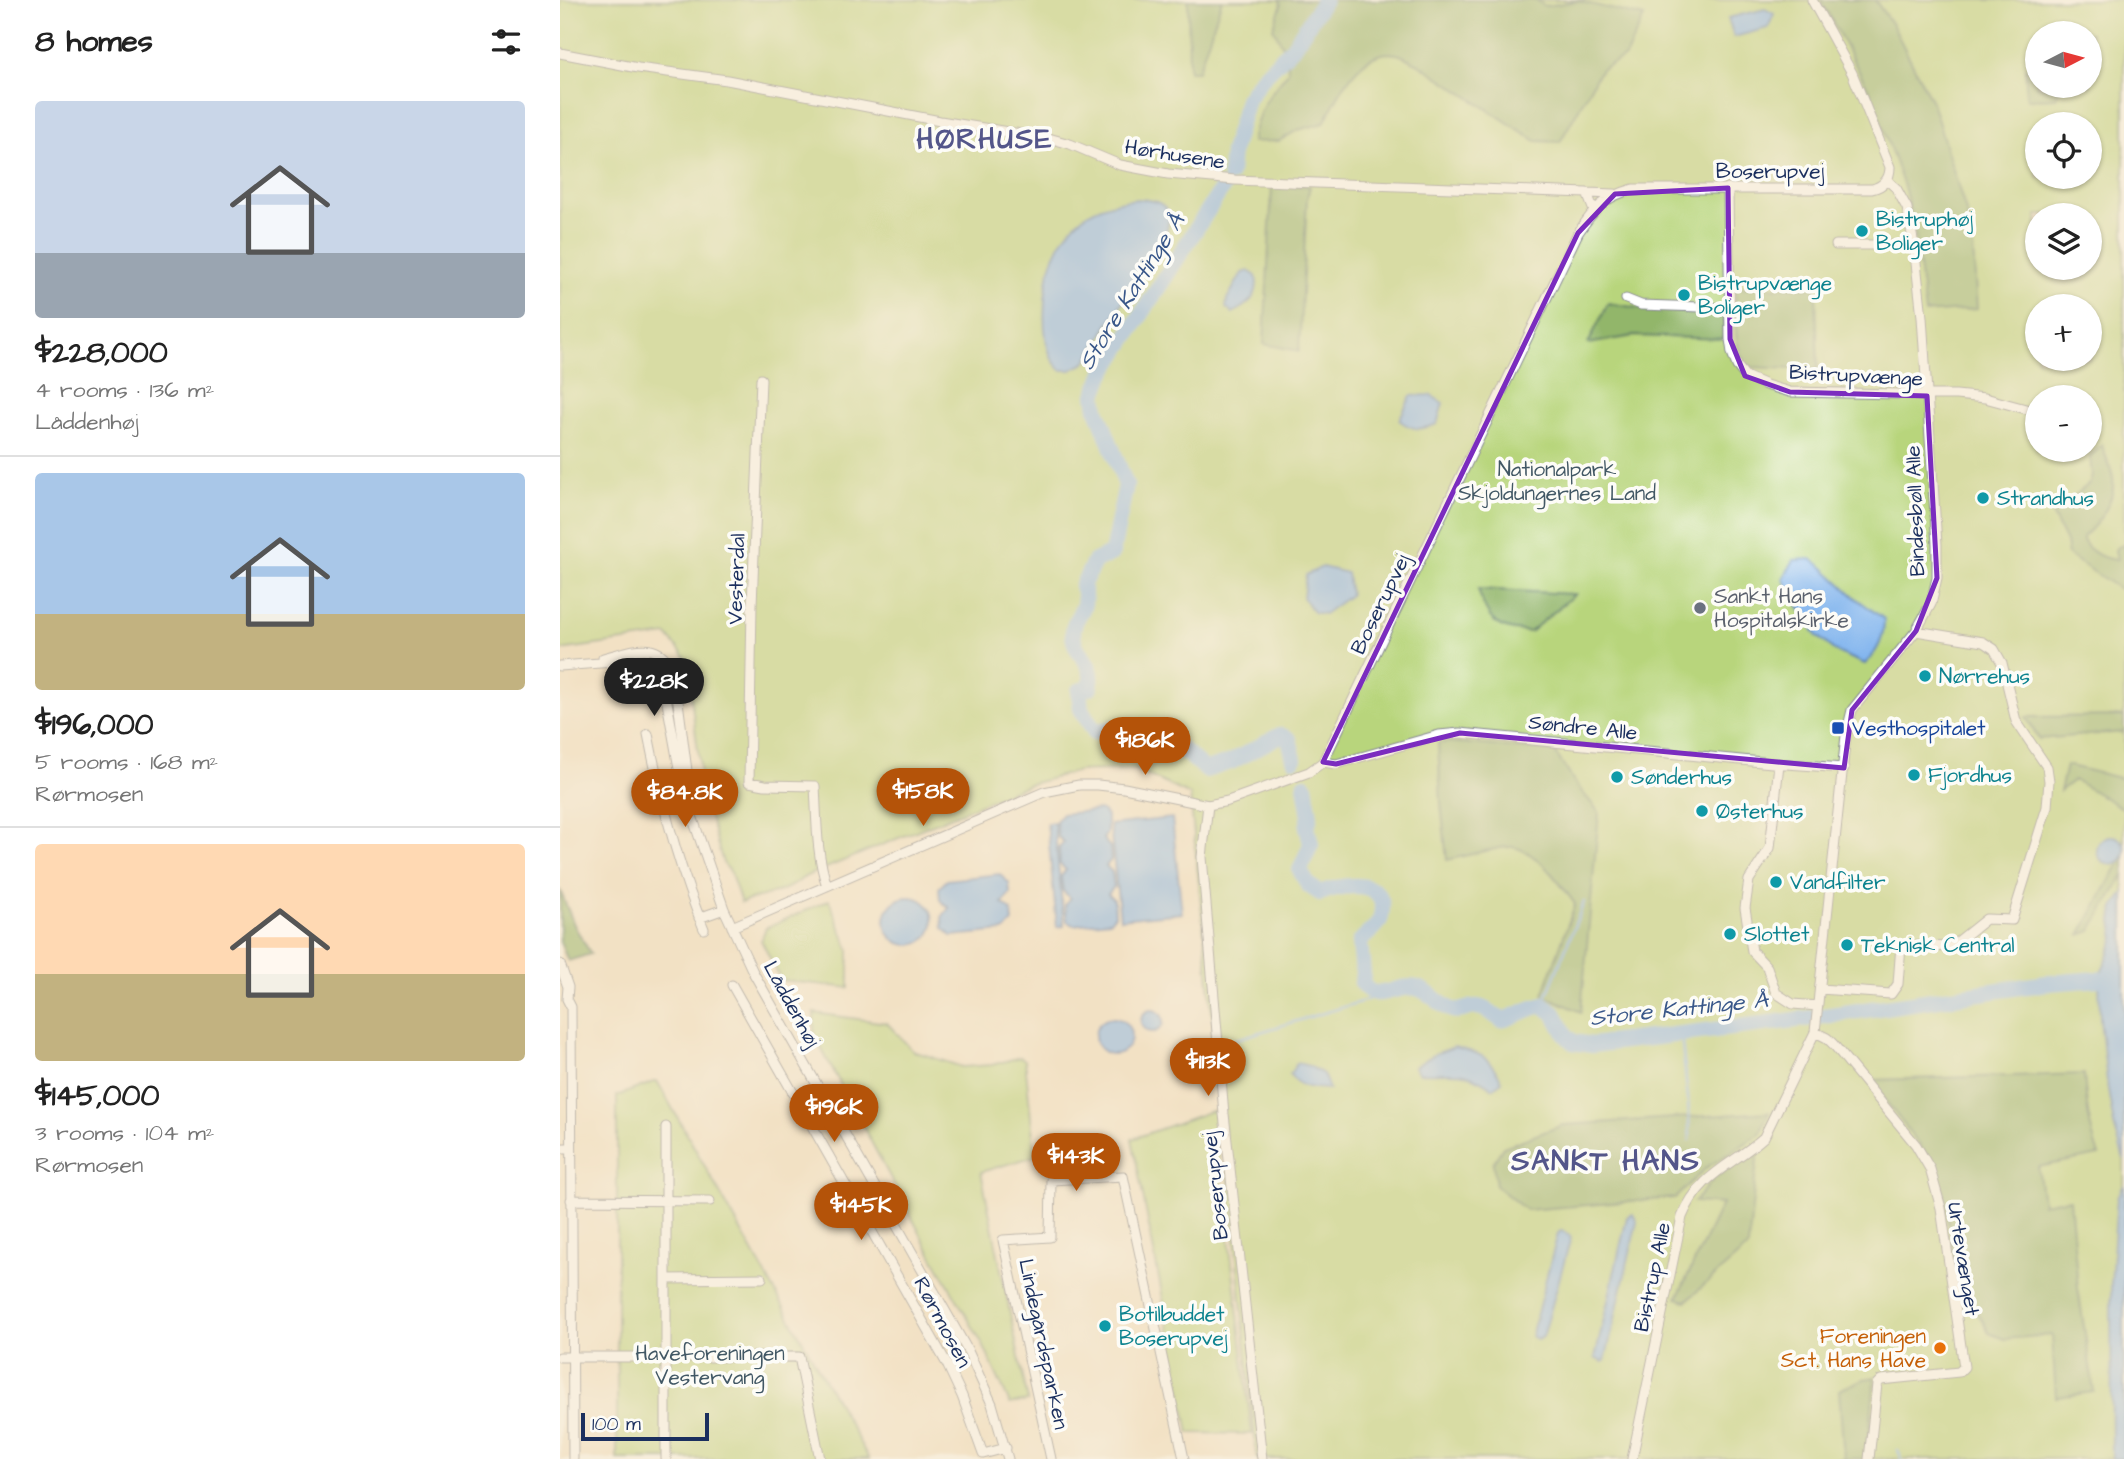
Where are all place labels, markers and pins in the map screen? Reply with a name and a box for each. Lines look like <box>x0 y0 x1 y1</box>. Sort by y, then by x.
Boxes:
place label: Bistruphøj Boliger <box>1876 205 1973 260</box>
marker: Bistruphøj Boliger <box>1854 223 1870 239</box>
place label: Bistrupvænge Boliger <box>1698 269 1832 324</box>
marker: Bistrupvænge Boliger <box>1676 287 1692 303</box>
place label: Strandhus <box>1997 484 2094 513</box>
marker: Strandhus <box>1975 490 1991 506</box>
place label: Sankt Hans Hospitalskirke <box>1714 582 1849 636</box>
marker: Sankt Hans Hospitalskirke <box>1692 600 1708 616</box>
pin: $228K <box>605 658 703 718</box>
place label: Nørrehus <box>1939 662 2030 691</box>
marker: Nørrehus <box>1917 668 1933 684</box>
place label: Vesthospitalet <box>1852 714 1986 744</box>
pin: $186K <box>1096 718 1194 777</box>
marker: Vesthospitalet <box>1830 720 1846 736</box>
place label: Fjordhus <box>1928 761 2012 790</box>
place label: Sønderhus <box>1631 763 1732 792</box>
marker: Fjordhus <box>1906 767 1922 783</box>
pin: $158K <box>874 768 972 828</box>
marker: Sønderhus <box>1609 769 1625 785</box>
pin: $84.8K <box>628 770 742 829</box>
place label: Østerhus <box>1716 797 1804 826</box>
marker: Østerhus <box>1694 803 1710 819</box>
place label: Vandfilter <box>1790 868 1886 897</box>
marker: Vandfilter <box>1768 874 1784 890</box>
place label: Slottet <box>1744 920 1810 949</box>
marker: Slottet <box>1722 926 1738 942</box>
place label: Teknisk Central <box>1861 931 2015 960</box>
marker: Teknisk Central <box>1839 937 1855 953</box>
pin: $113K <box>1159 1038 1257 1098</box>
pin: $196K <box>785 1084 883 1144</box>
pin: $143K <box>1027 1134 1125 1193</box>
pin: $145K <box>812 1182 910 1242</box>
place label: Botilbuddet Boserupvej <box>1119 1300 1228 1354</box>
marker: Botilbuddet Boserupvej <box>1097 1318 1113 1334</box>
place label: Foreningen Sct. Hans Have <box>1781 1322 1926 1375</box>
marker: Foreningen Sct. Hans Have <box>1932 1340 1948 1356</box>

